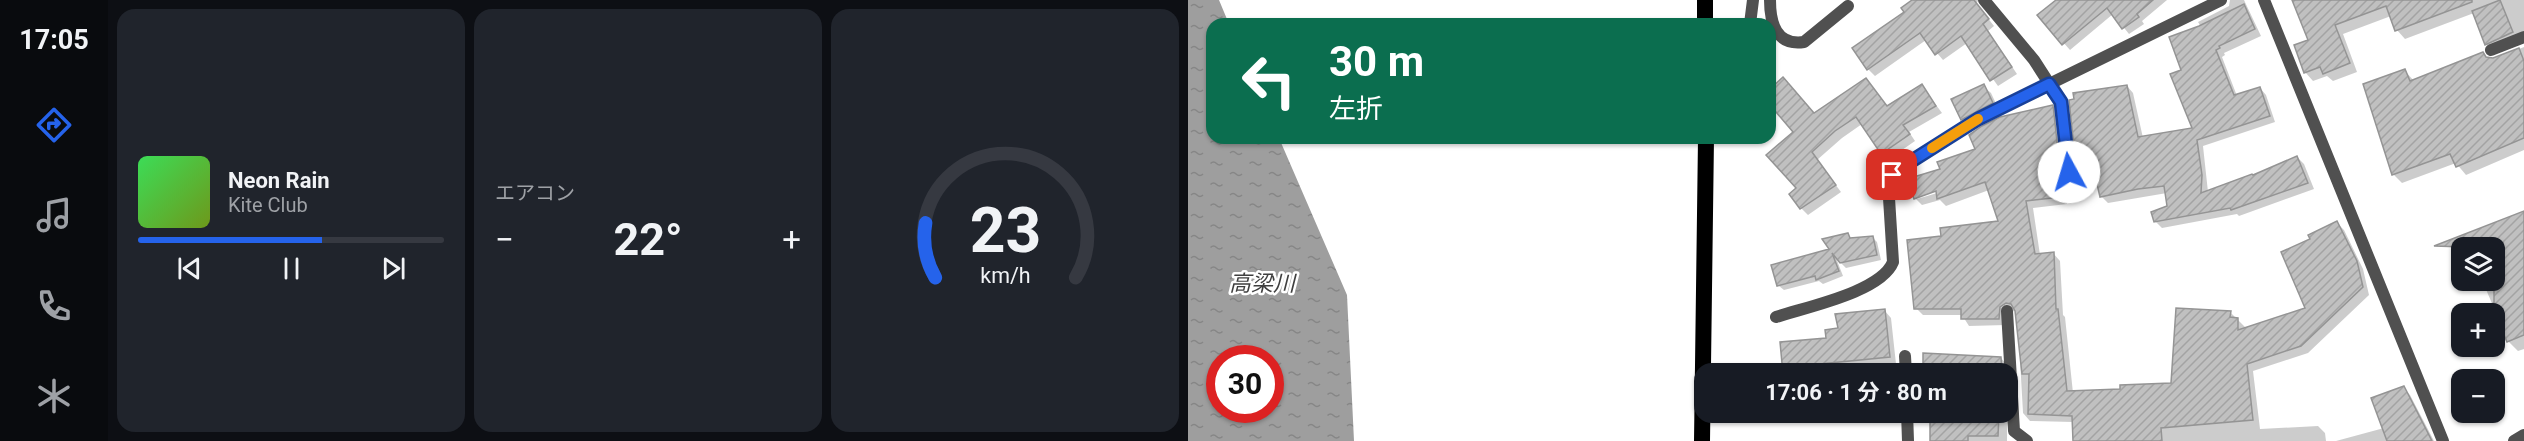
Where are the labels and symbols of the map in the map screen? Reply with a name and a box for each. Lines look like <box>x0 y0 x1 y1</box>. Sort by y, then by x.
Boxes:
position arrow <box>2037 140 2101 204</box>
pin <box>1866 149 1917 200</box>
water label: 高梁川 <box>1229 271 1297 296</box>
speed limit sign: 30 <box>1206 345 1284 423</box>

